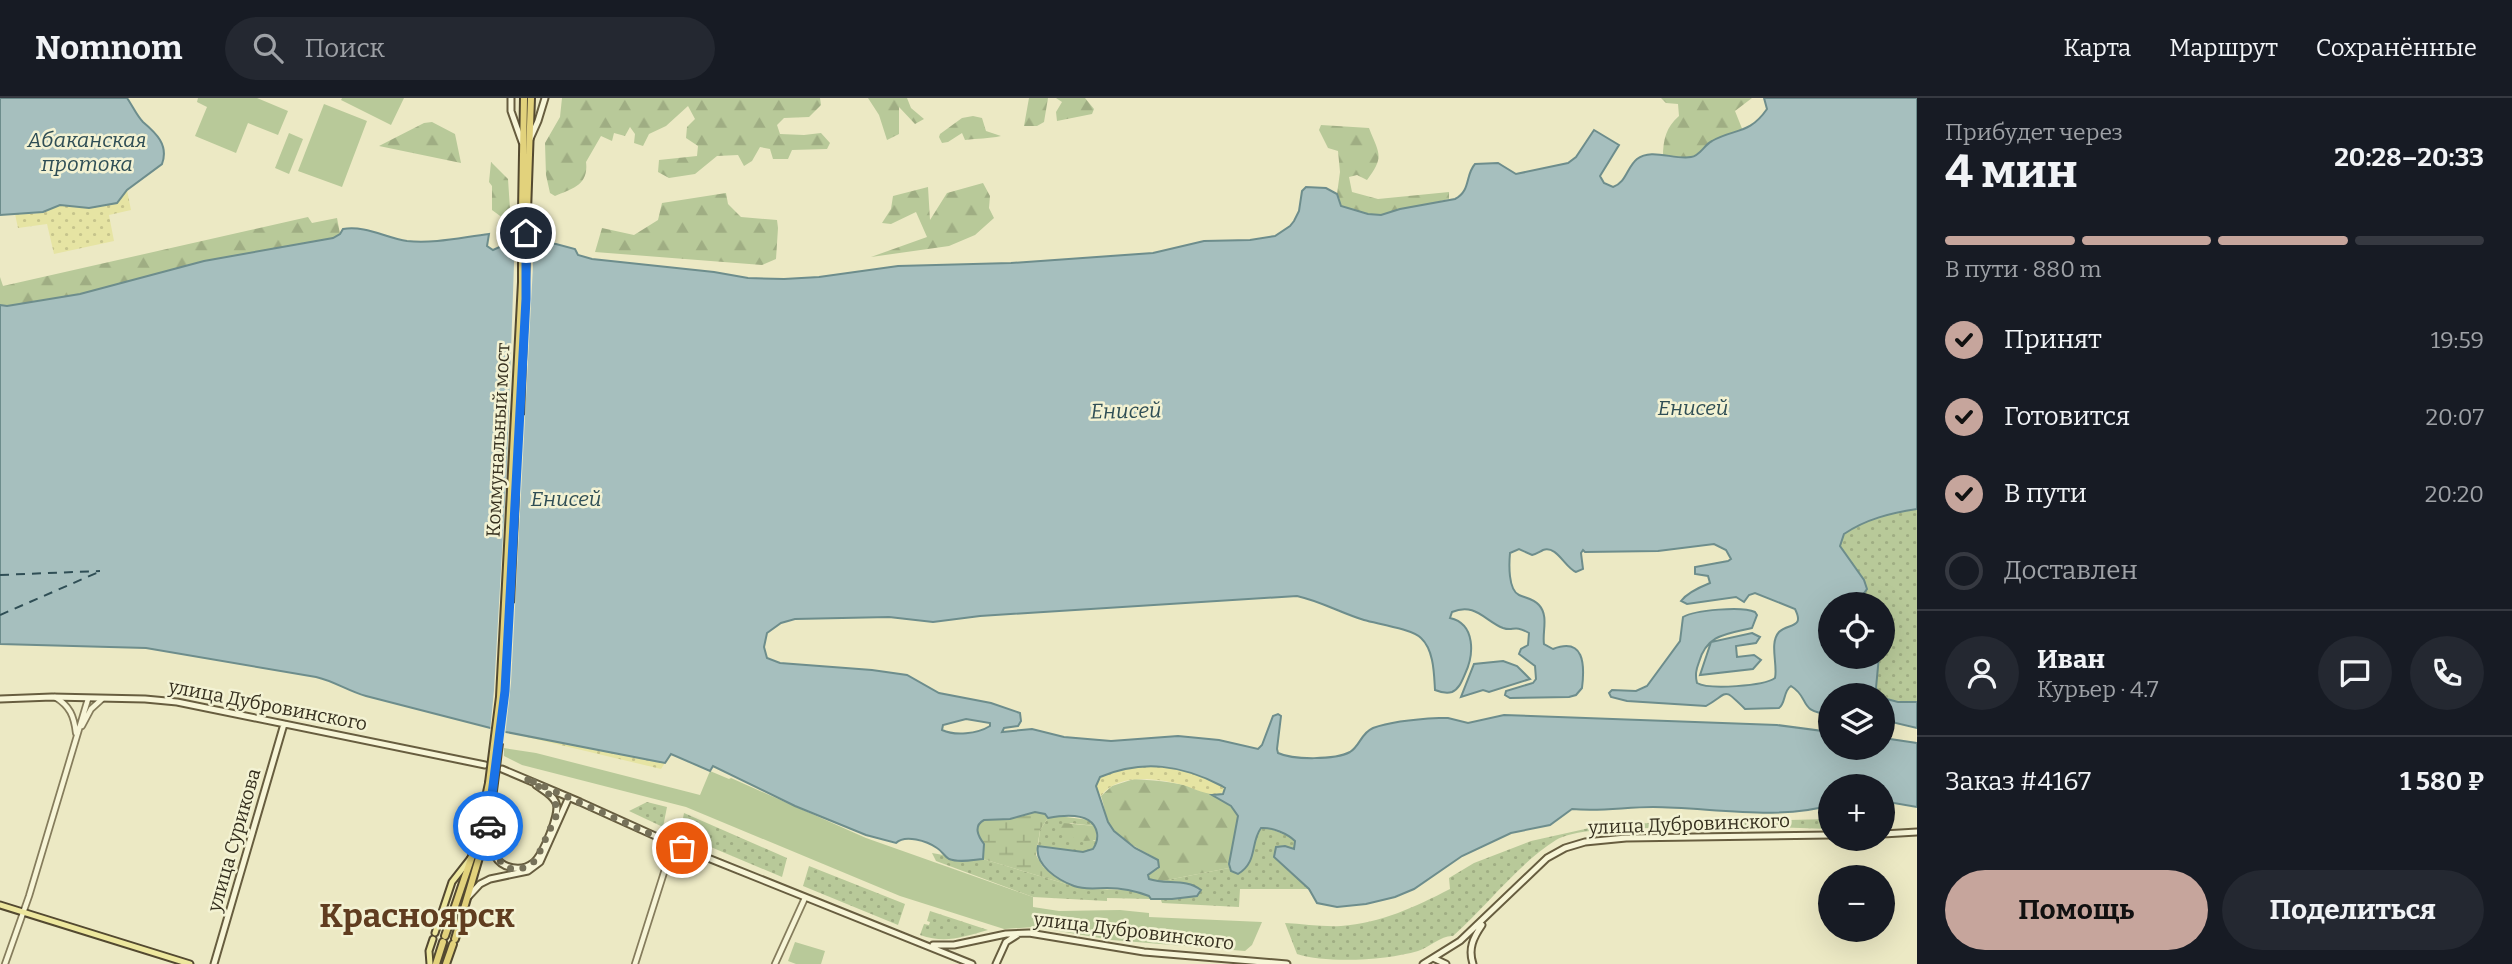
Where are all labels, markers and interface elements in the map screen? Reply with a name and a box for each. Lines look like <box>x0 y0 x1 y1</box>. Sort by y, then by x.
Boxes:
search box <box>225 17 715 80</box>
text: Nomnom <box>35 28 183 68</box>
icon: search <box>249 29 287 67</box>
text: Поиск <box>305 33 385 64</box>
text: Карта <box>2063 34 2131 62</box>
text: Маршрут <box>2169 34 2278 62</box>
text: Сохранённые <box>2316 34 2477 62</box>
text: Прибудет через <box>1945 118 2123 146</box>
water label: Абаканская протока <box>27 127 146 177</box>
text: 20:28–20:33 <box>2334 142 2484 173</box>
text: 4 мин <box>1945 144 2078 199</box>
pin <box>496 203 556 263</box>
icon: home <box>507 214 545 252</box>
text: В пути · 880 m <box>1945 255 2101 283</box>
icon: check <box>1945 321 1983 359</box>
text: Принят <box>2004 324 2102 355</box>
text: 19:59 <box>2431 326 2484 354</box>
street label: Коммунальный мост <box>481 342 515 538</box>
water label: Енисей <box>1657 395 1729 421</box>
water label: Енисей <box>1090 397 1162 425</box>
icon: check <box>1945 398 1983 436</box>
text: Готовится <box>2004 401 2130 432</box>
text: 20:07 <box>2426 403 2484 431</box>
icon: check <box>1945 475 1983 513</box>
text: В пути <box>2004 478 2087 509</box>
text: 20:20 <box>2425 480 2484 508</box>
water label: Енисей <box>530 486 602 512</box>
text: Доставлен <box>2004 555 2138 586</box>
map controls <box>1818 592 1895 942</box>
button: locate <box>1818 592 1895 669</box>
button: person <box>1945 636 2019 710</box>
button: chat <box>2318 636 2392 710</box>
button: phone <box>2410 636 2484 710</box>
text: Иван <box>2037 644 2105 675</box>
street label: улица Дубровинского <box>166 674 369 736</box>
text: Курьер · 4.7 <box>2037 675 2159 703</box>
button: layers <box>1818 683 1895 760</box>
street label: улица Сурикова <box>202 765 266 915</box>
text: Заказ #4167 <box>1945 766 2091 797</box>
text: 1 580 ₽ <box>2400 766 2484 797</box>
button: + <box>1818 774 1895 851</box>
courier <box>453 791 523 861</box>
icon: car <box>469 807 507 845</box>
street label: улица Дубровинского <box>1587 809 1790 839</box>
pin <box>652 818 712 878</box>
icon: bag <box>663 829 701 867</box>
button: − <box>1818 865 1895 942</box>
button: Помощь <box>1945 870 2208 950</box>
button: Поделиться <box>2222 870 2484 950</box>
district label: Красноярск <box>319 896 515 936</box>
street label: улица Дубровинского <box>1031 907 1236 955</box>

